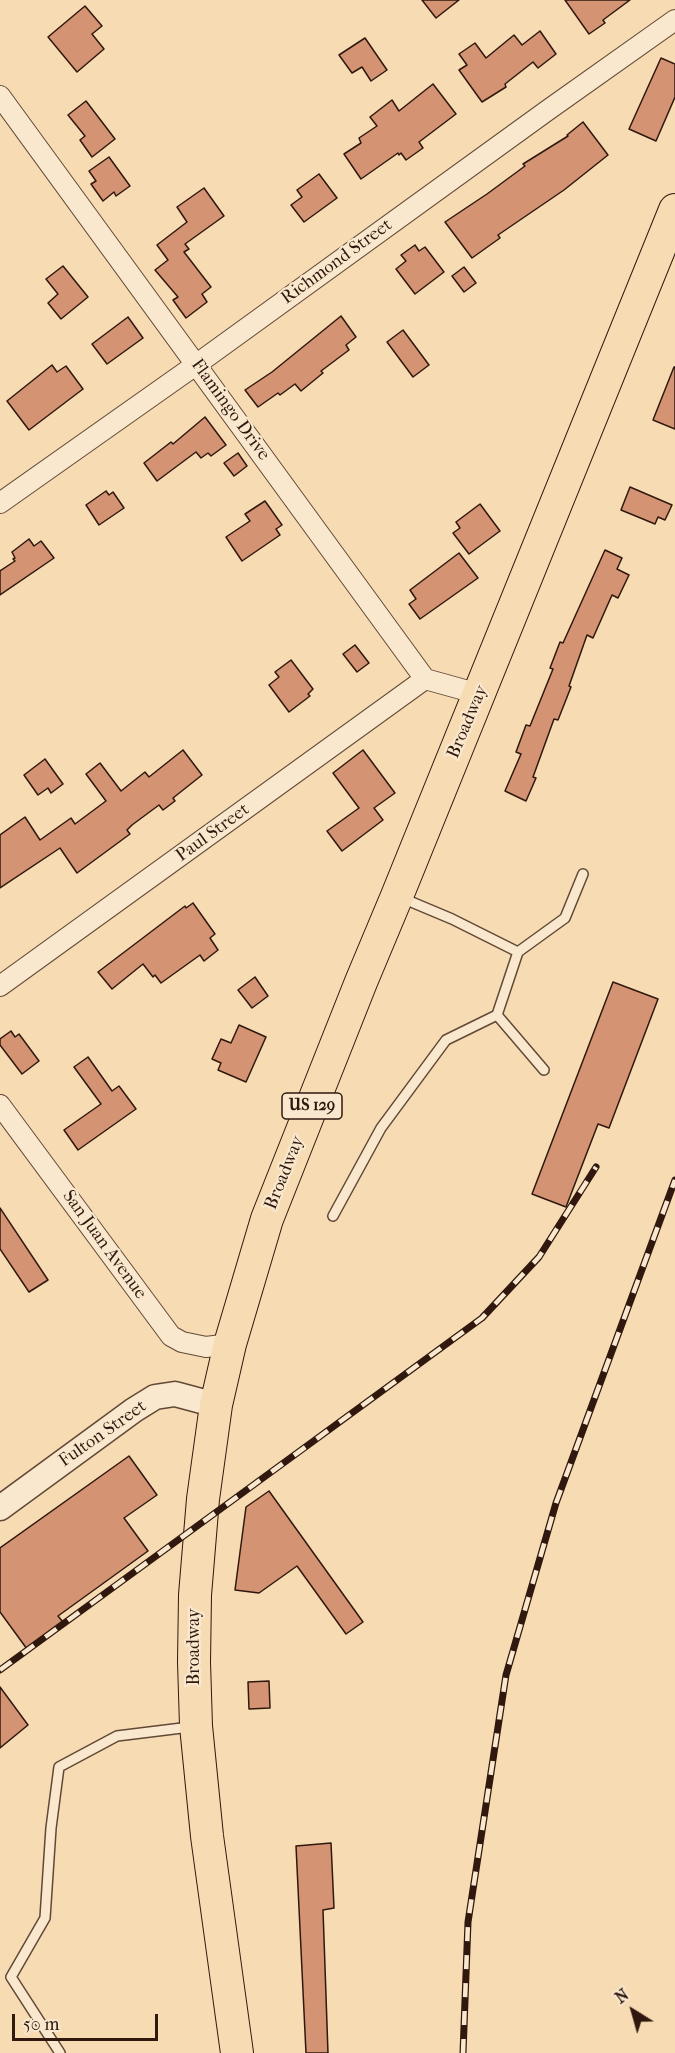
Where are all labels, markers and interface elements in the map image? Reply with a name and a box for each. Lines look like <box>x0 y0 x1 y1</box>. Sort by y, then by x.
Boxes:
street label: Richmond Street <box>277 215 397 309</box>
street label: Flamingo Drive <box>186 355 274 465</box>
street label: Broadway <box>443 682 493 762</box>
street label: Paul Street <box>172 799 254 867</box>
road number: US 129 <box>282 1093 342 1119</box>
street label: Broadway <box>261 1133 309 1213</box>
street label: San Juan Avenue <box>57 1186 151 1304</box>
street label: Fulton Street <box>55 1396 151 1472</box>
street label: Broadway <box>184 1608 206 1686</box>
north arrow <box>603 1981 663 2041</box>
text: N <box>611 1985 632 2007</box>
scale bar <box>15 2002 160 2040</box>
text: 50 m <box>23 2014 59 2035</box>

